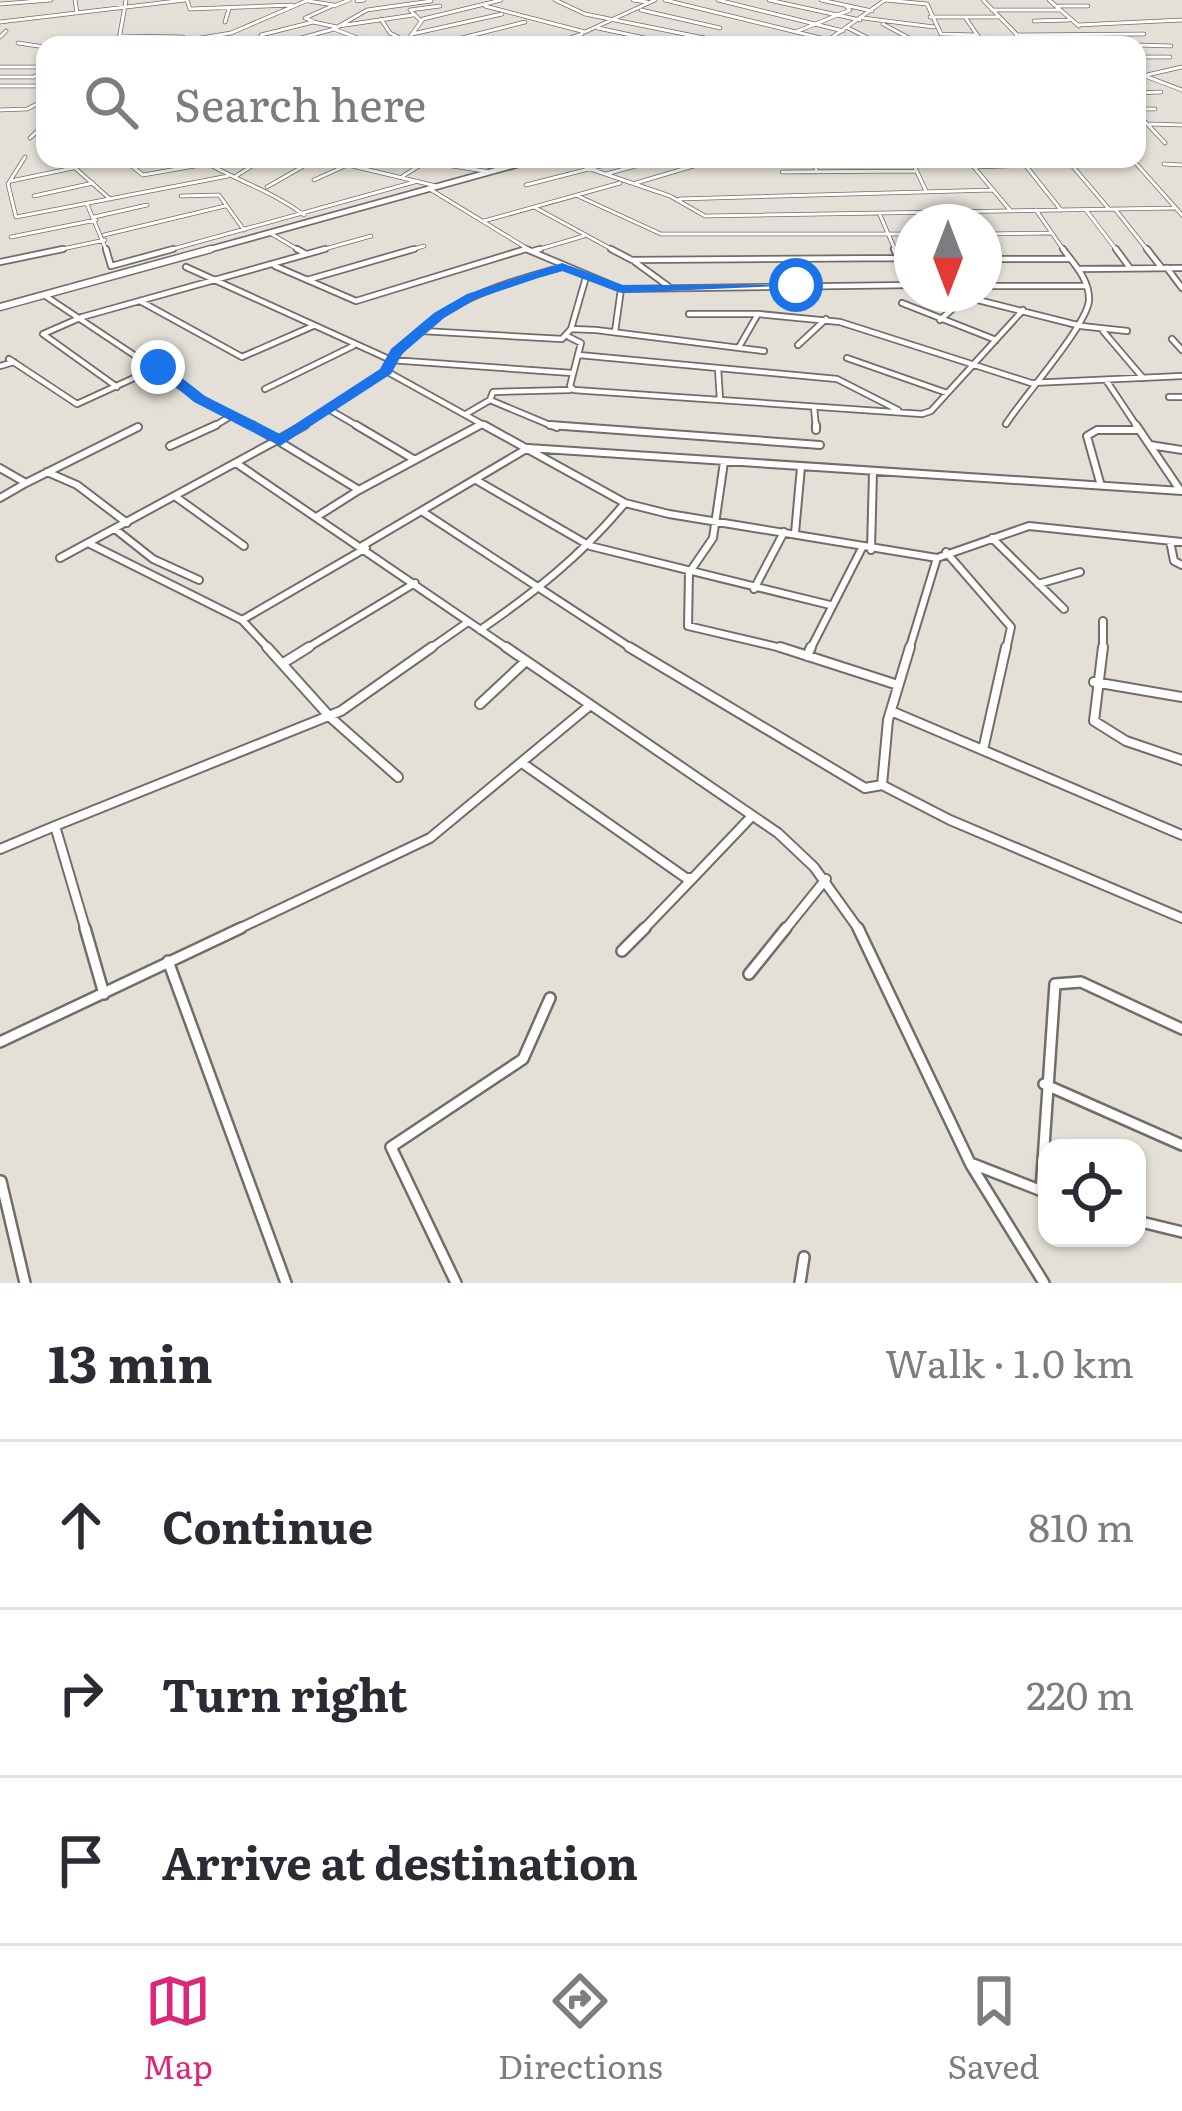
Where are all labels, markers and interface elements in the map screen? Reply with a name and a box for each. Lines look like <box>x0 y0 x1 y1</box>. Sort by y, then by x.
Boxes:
search box <box>36 36 1146 168</box>
icon: search <box>78 69 144 135</box>
text: Search here <box>174 69 426 136</box>
north arrow <box>894 204 1002 312</box>
route start <box>769 258 823 312</box>
route end <box>131 340 185 394</box>
map controls <box>1038 1139 1146 1247</box>
button: locate <box>1038 1139 1146 1247</box>
text: 13 min <box>48 1323 213 1399</box>
text: Walk · 1.0 km <box>885 1332 1134 1390</box>
text: Continue <box>162 1491 373 1558</box>
icon: ahead <box>48 1492 114 1558</box>
text: 810 m <box>1028 1496 1134 1554</box>
text: Turn right <box>162 1659 408 1726</box>
icon: right <box>48 1660 114 1726</box>
text: 220 m <box>1026 1664 1134 1722</box>
text: Arrive at destination <box>162 1827 638 1894</box>
icon: arrive <box>48 1828 114 1894</box>
tab: Map <box>142 1968 213 2089</box>
tab: Directions <box>498 1968 663 2089</box>
tab: Saved <box>948 1968 1040 2089</box>

